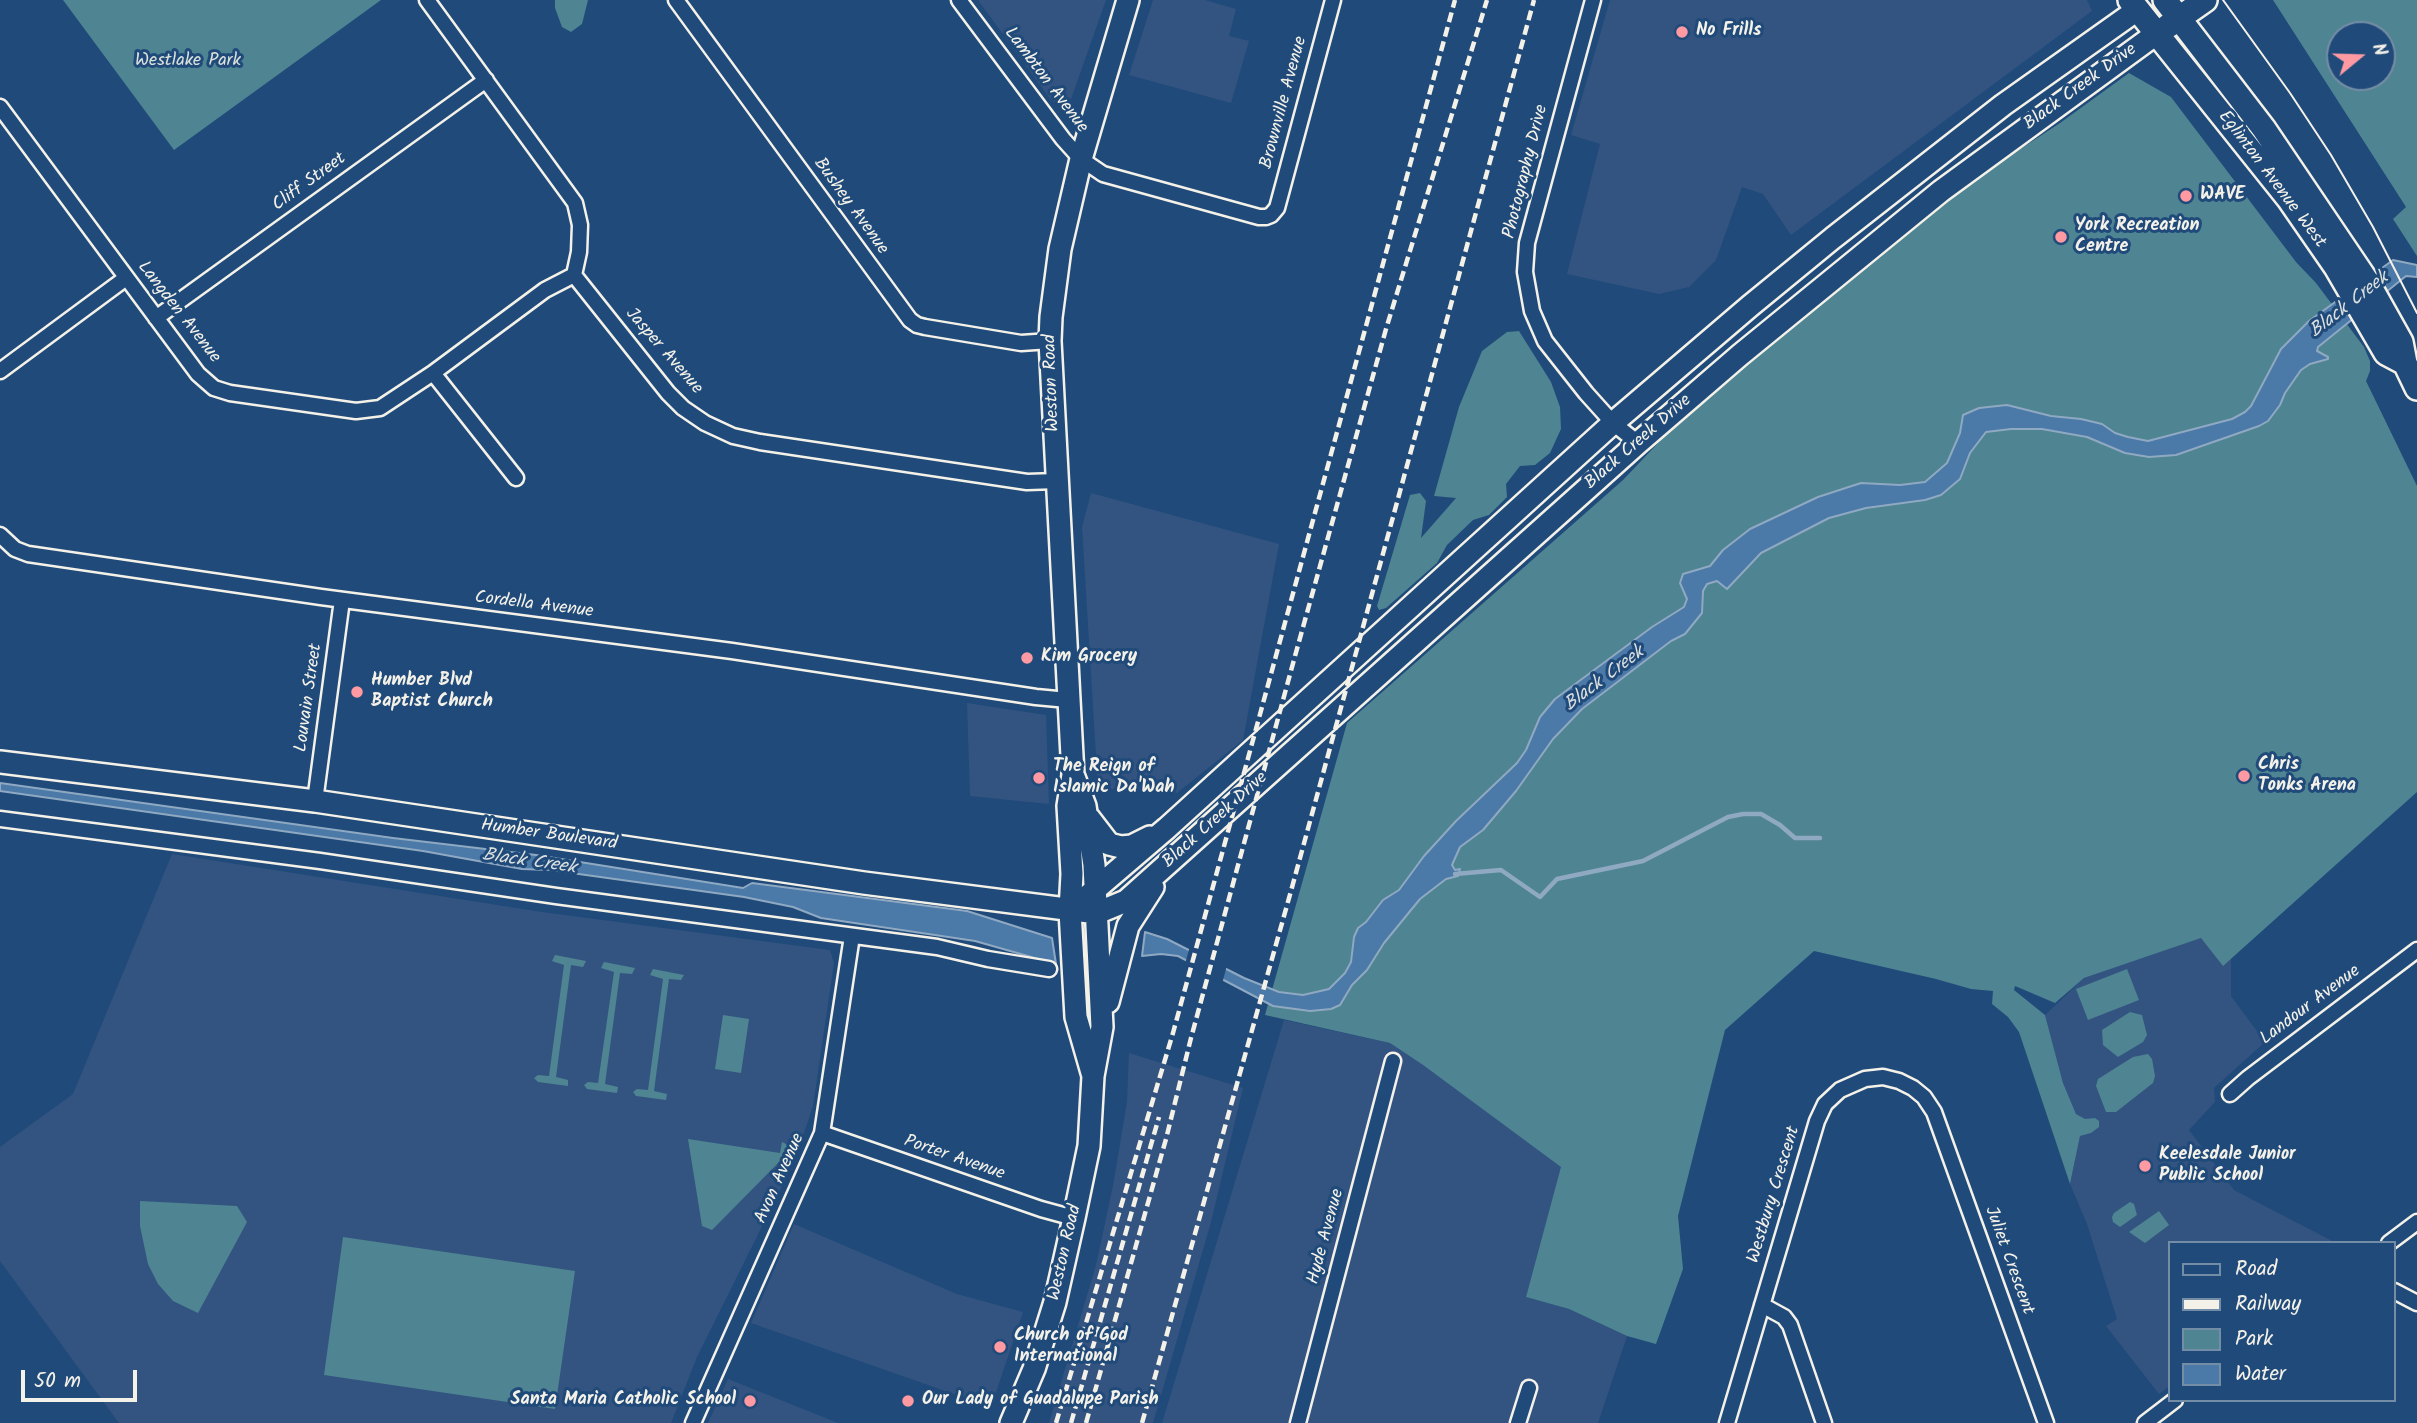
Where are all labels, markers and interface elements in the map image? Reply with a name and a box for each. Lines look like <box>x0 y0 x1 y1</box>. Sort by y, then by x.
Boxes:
place label: No Frills <box>1696 21 1761 43</box>
north arrow <box>2326 21 2396 91</box>
street label: Lambton Avenue <box>998 24 1092 138</box>
marker: No Frills <box>1674 24 1690 40</box>
street label: Brownville Avenue <box>1257 34 1313 172</box>
text: N <box>2363 39 2395 60</box>
street label: Black Creek Drive <box>2020 40 2142 136</box>
park label: Westlake Park <box>135 51 241 73</box>
street label: Photography Drive <box>1500 103 1554 241</box>
street label: Eglinton Avenue West <box>2212 107 2330 253</box>
street label: Cliff Street <box>269 149 351 217</box>
street label: Bushey Avenue <box>808 154 892 260</box>
place label: WAVE <box>2200 185 2245 207</box>
marker: WAVE <box>2178 188 2194 204</box>
place label: York Recreation Centre <box>2075 216 2199 258</box>
marker: York Recreation Centre <box>2053 229 2069 245</box>
street label: Langden Avenue <box>132 258 224 368</box>
water label: Black Creek <box>2306 268 2394 344</box>
street label: Jasper Avenue <box>620 304 706 400</box>
street label: Weston Road <box>1040 334 1066 432</box>
street label: Black Creek Drive <box>1581 391 1697 495</box>
street label: Cordella Avenue <box>473 588 595 624</box>
street label: Louvain Street <box>292 642 328 754</box>
water label: Black Creek <box>1560 643 1650 717</box>
place label: Kim Grocery <box>1041 647 1137 669</box>
marker: Kim Grocery <box>1019 650 1035 666</box>
place label: Humber Blvd Baptist Church <box>371 671 493 714</box>
marker: Humber Blvd Baptist Church <box>349 684 365 700</box>
place label: Chris Tonks Arena <box>2258 755 2356 798</box>
place label: The Reign of Islamic Da'Wah <box>1053 757 1175 800</box>
street label: Black Creek Drive <box>1159 768 1273 874</box>
marker: Chris Tonks Arena <box>2236 768 2252 784</box>
marker: The Reign of Islamic Da'Wah <box>1031 770 1047 786</box>
street label: Humber Boulevard <box>479 816 619 856</box>
water label: Black Creek <box>481 845 577 881</box>
street label: Landour Avenue <box>2257 961 2365 1051</box>
street label: Westbury Crescent <box>1744 1124 1806 1266</box>
street label: Avon Avenue <box>752 1131 810 1227</box>
street label: Porter Avenue <box>901 1132 1007 1186</box>
place label: Keelesdale Junior Public School <box>2159 1145 2296 1188</box>
marker: Keelesdale Junior Public School <box>2137 1158 2153 1174</box>
street label: Hyde Avenue <box>1304 1187 1350 1287</box>
street label: Weston Road <box>1044 1203 1088 1303</box>
street label: Juliet Crescent <box>1978 1204 2038 1318</box>
legend <box>2168 1241 2396 1402</box>
text: Road <box>2235 1253 2277 1286</box>
text: Railway <box>2235 1288 2301 1321</box>
text: Park <box>2235 1323 2273 1356</box>
place label: Church of God International <box>1014 1326 1128 1368</box>
marker: Church of God International <box>992 1339 1008 1355</box>
scale bar <box>24 1356 140 1400</box>
text: Water <box>2235 1358 2286 1391</box>
text: 50 m <box>34 1365 81 1398</box>
place label: Santa Maria Catholic School <box>511 1390 736 1412</box>
place label: Our Lady of Guadalupe Parish <box>922 1390 1159 1412</box>
marker: Santa Maria Catholic School <box>742 1393 758 1409</box>
marker: Our Lady of Guadalupe Parish <box>900 1393 916 1409</box>

